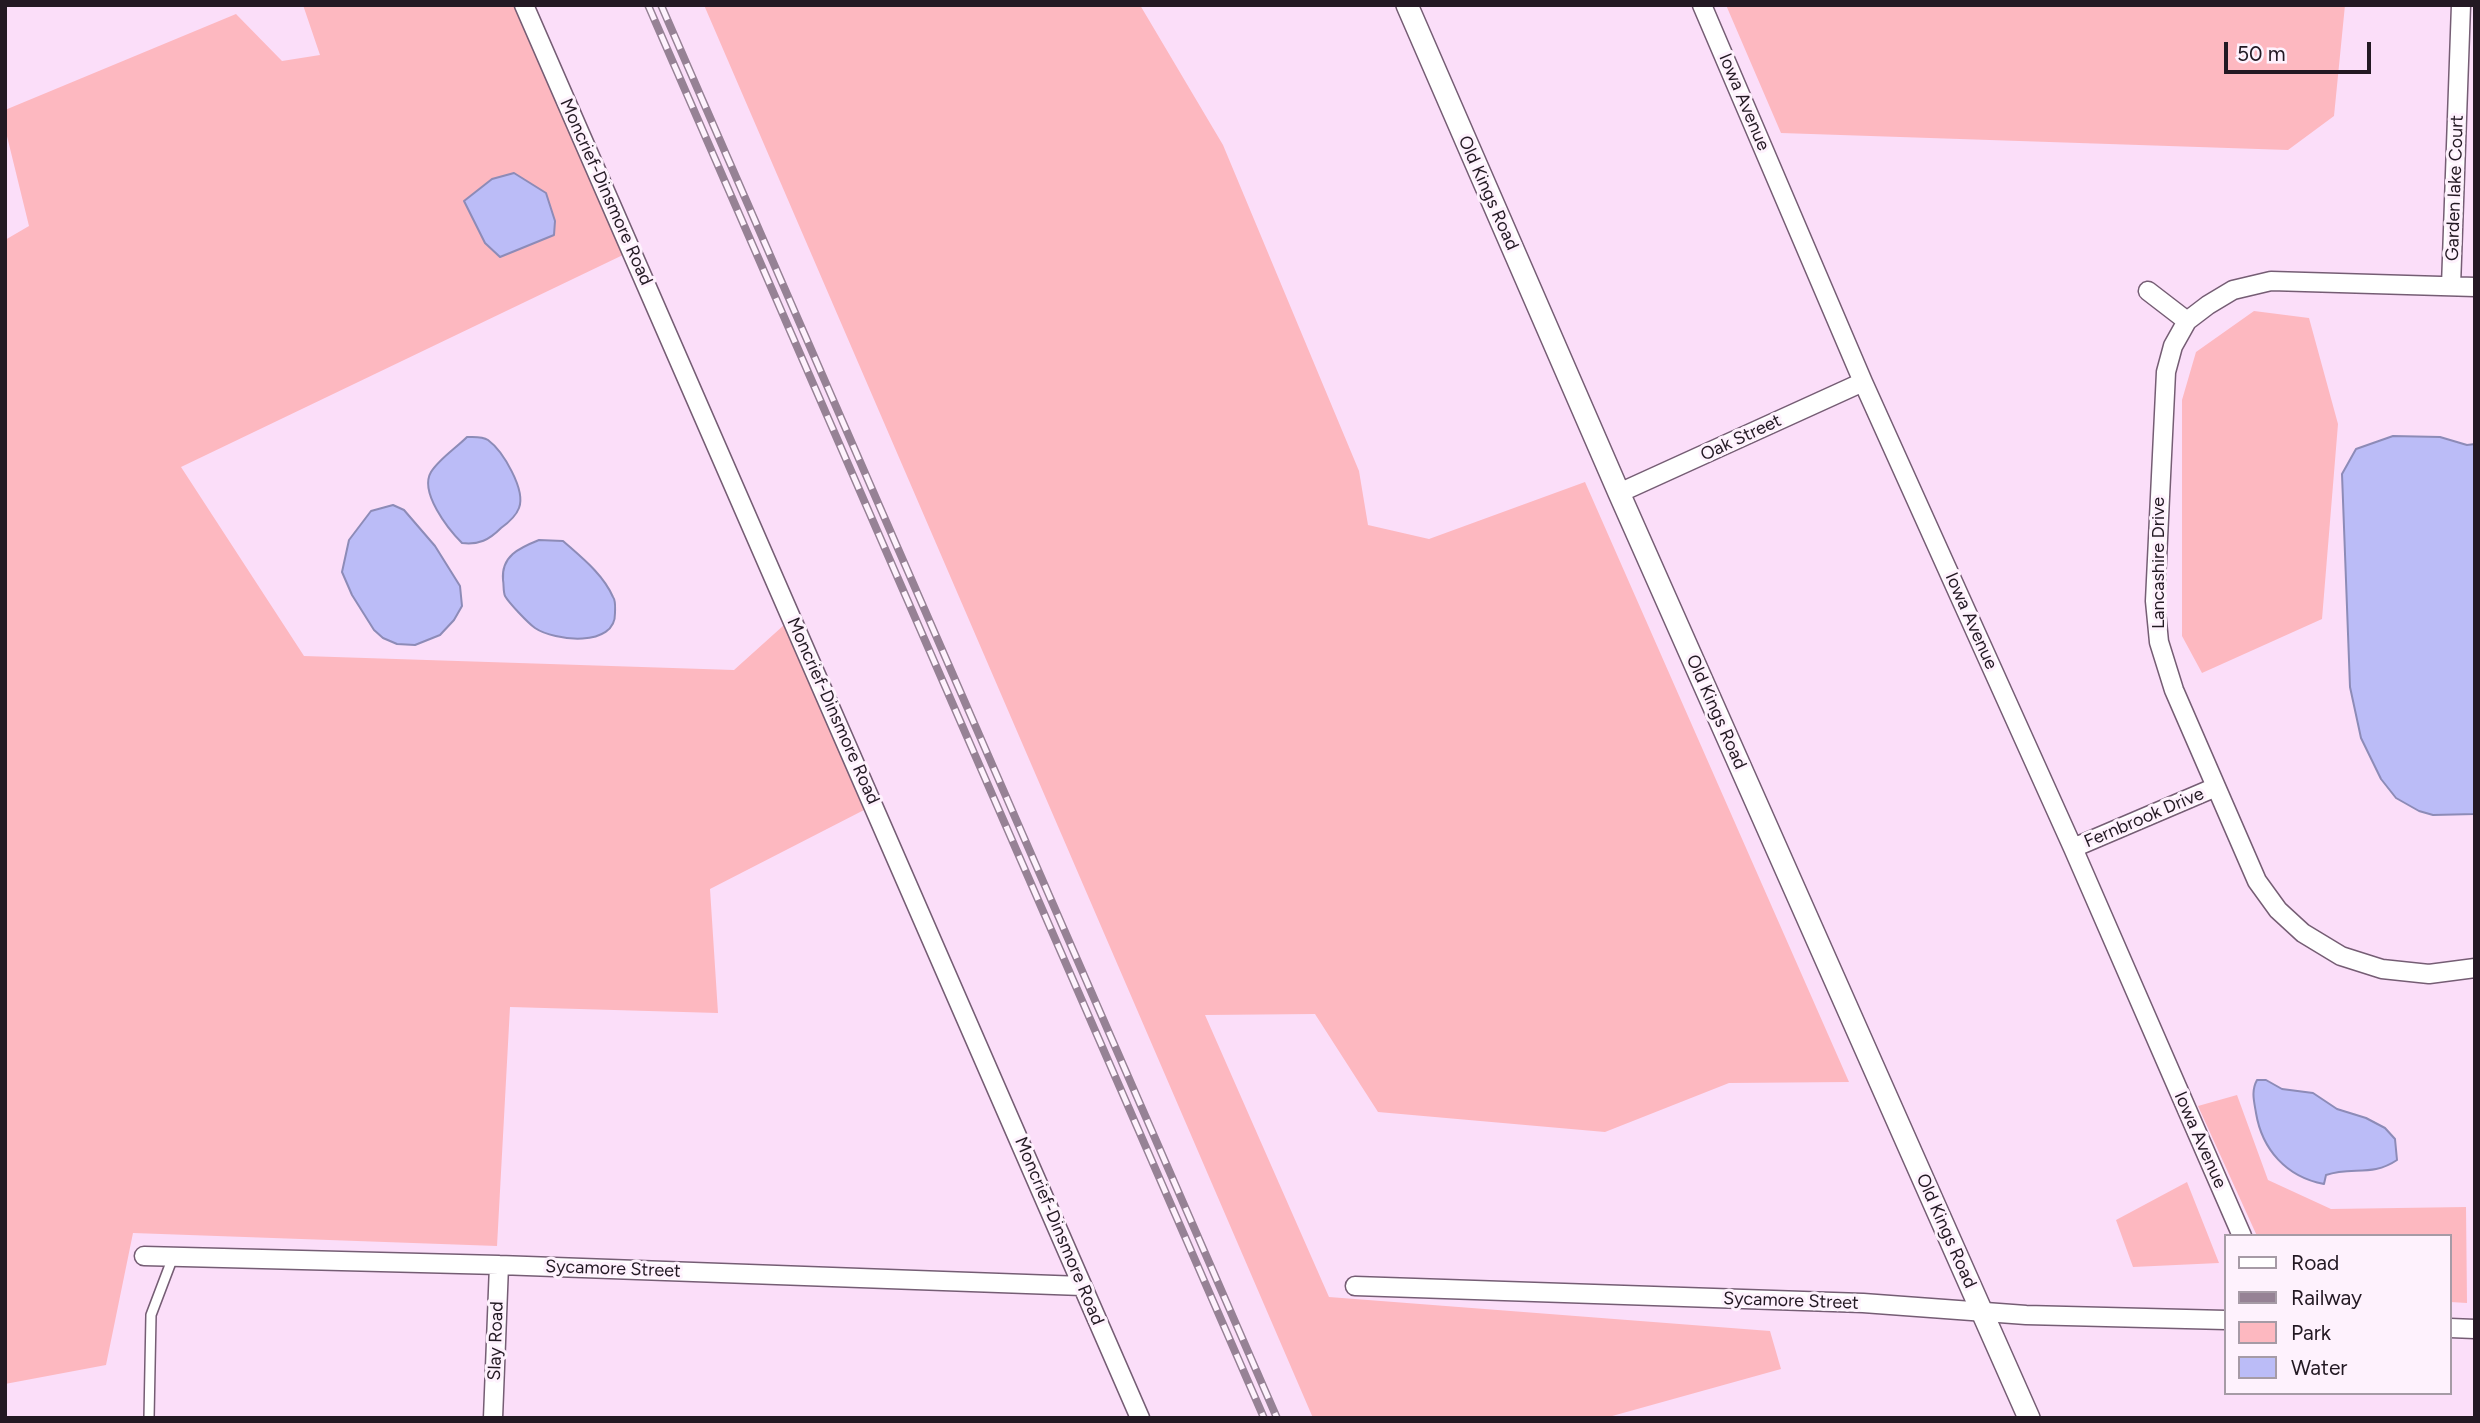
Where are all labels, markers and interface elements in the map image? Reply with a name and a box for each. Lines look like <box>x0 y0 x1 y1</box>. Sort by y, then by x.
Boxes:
scale bar <box>2228 28 2375 72</box>
text: 50 m <box>2237 41 2286 66</box>
street label: Iowa Avenue <box>1714 50 1774 154</box>
street label: Moncrief-Dinsmore Road <box>555 95 657 289</box>
street label: Garden lake Court <box>2442 115 2468 261</box>
street label: Old Kings Road <box>1453 132 1523 254</box>
street label: Oak Street <box>1697 410 1785 466</box>
street label: Lancashire Drive <box>2148 497 2170 629</box>
street label: Iowa Avenue <box>1940 569 2002 673</box>
street label: Moncrief-Dinsmore Road <box>782 614 884 808</box>
street label: Old Kings Road <box>1681 651 1751 773</box>
street label: Fernbrook Drive <box>2081 783 2207 853</box>
street label: Iowa Avenue <box>2169 1088 2231 1192</box>
street label: Moncrief-Dinsmore Road <box>1010 1134 1108 1328</box>
street label: Old Kings Road <box>1911 1170 1981 1292</box>
legend <box>2224 1234 2452 1395</box>
text: Road <box>2291 1250 2339 1275</box>
street label: Sycamore Street <box>545 1256 681 1282</box>
text: Railway <box>2291 1285 2362 1310</box>
street label: Sycamore Street <box>1723 1288 1859 1314</box>
street label: Slay Road <box>484 1301 508 1381</box>
text: Park <box>2291 1320 2331 1345</box>
text: Water <box>2291 1355 2347 1380</box>

